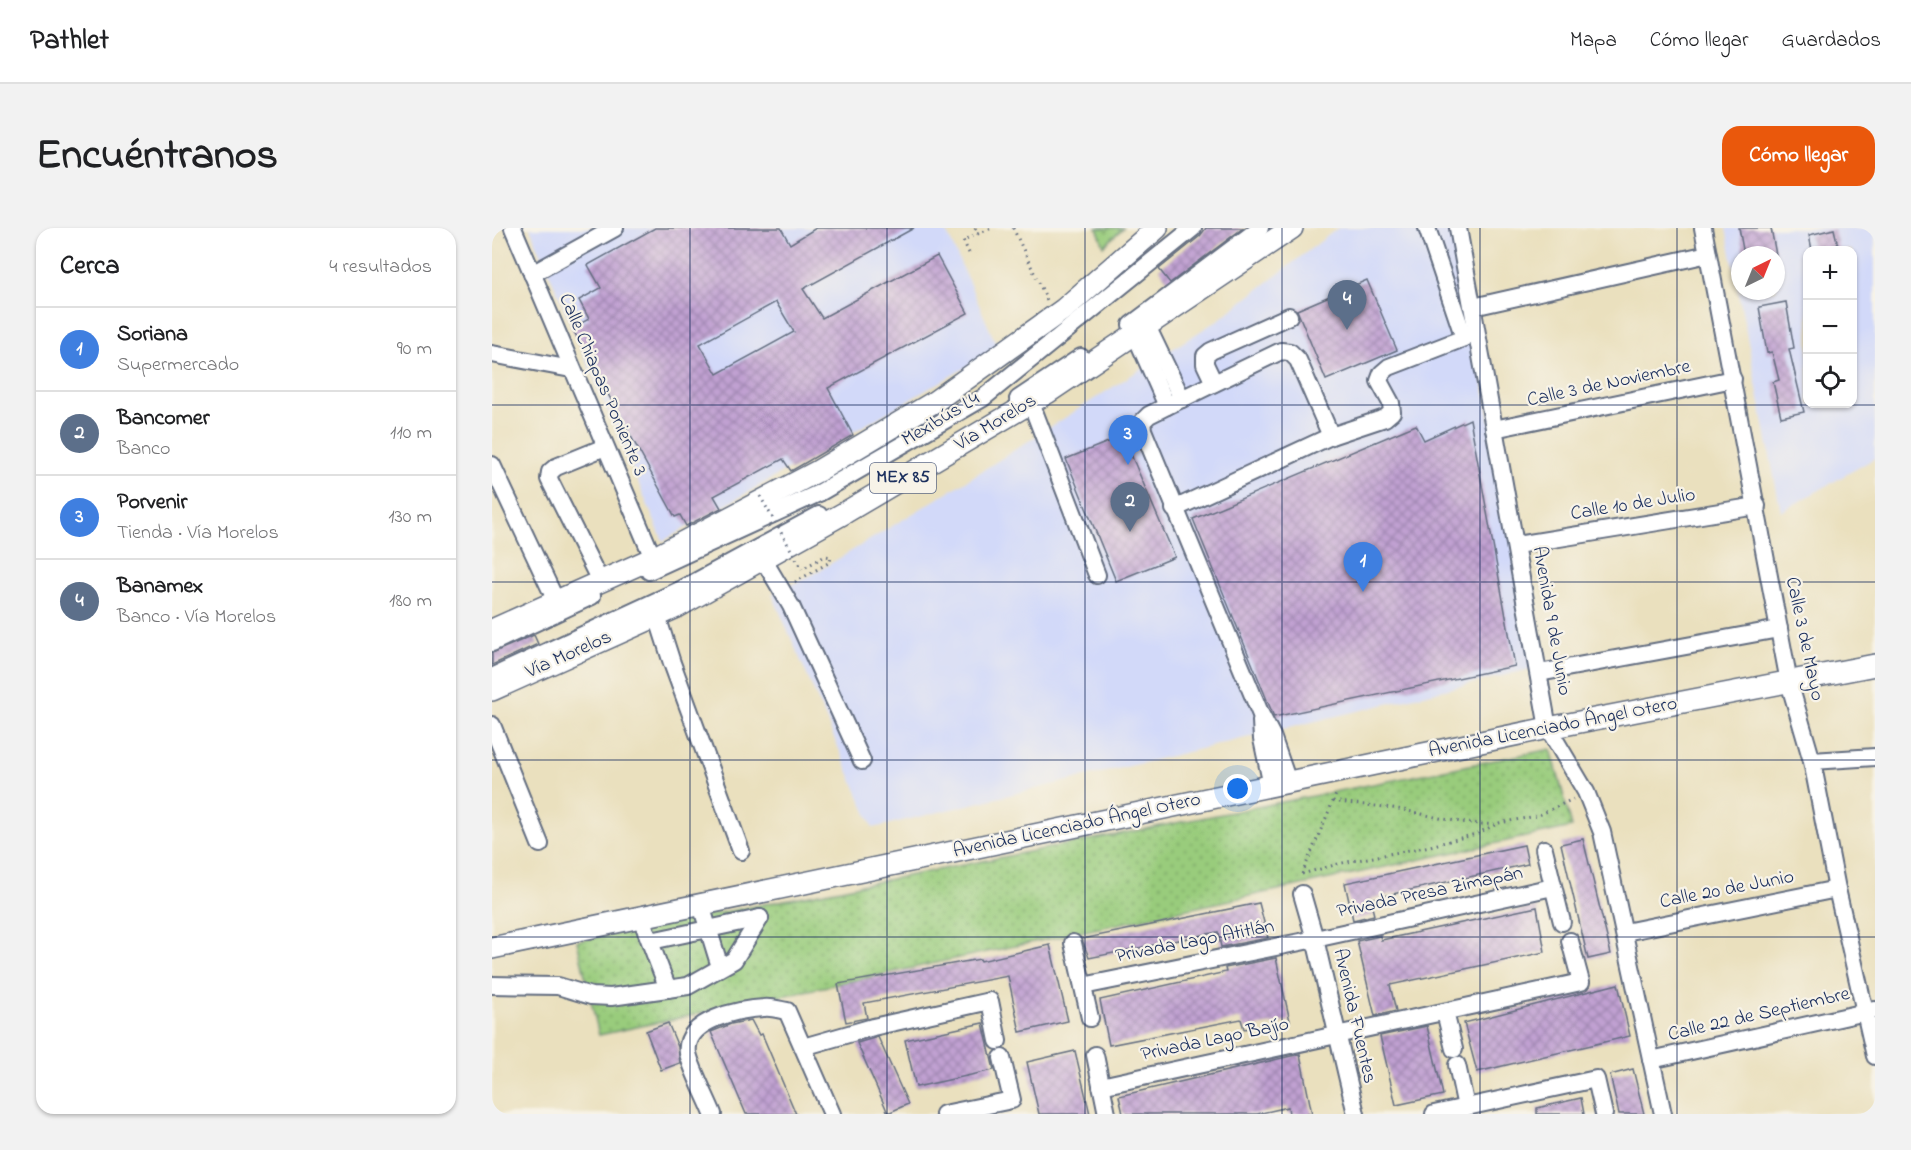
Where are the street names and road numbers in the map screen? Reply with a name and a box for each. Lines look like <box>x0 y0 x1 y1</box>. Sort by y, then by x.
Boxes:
street label: Calle Chiapas Poniente 3 <box>550 289 654 481</box>
street label: Calle 3 de Noviembre <box>1525 353 1693 415</box>
street label: Mexibús L4 <box>896 385 986 455</box>
street label: Vía Morelos <box>948 387 1043 459</box>
road number: MEX 85 <box>870 463 936 493</box>
street label: Calle 10 de Julio <box>1568 481 1698 529</box>
street label: Avenida 9 de Junio <box>1524 544 1578 698</box>
street label: Calle 3 de Mayo <box>1777 574 1831 704</box>
street label: Vía Morelos <box>520 623 617 687</box>
street label: Avenida Licenciado Ángel Otero <box>1426 690 1680 767</box>
street label: Avenida Licenciado Ángel Otero <box>950 786 1204 867</box>
street label: Privada Presa Zimapán <box>1334 859 1526 927</box>
street label: Calle 20 de Junio <box>1657 863 1797 917</box>
street label: Privada Lago Atitlán <box>1113 912 1277 973</box>
street label: Avenida Fuentes <box>1324 946 1384 1086</box>
street label: Calle 22 de Septiembre <box>1665 980 1853 1050</box>
street label: Privada Lago Bajío <box>1138 1010 1292 1071</box>

